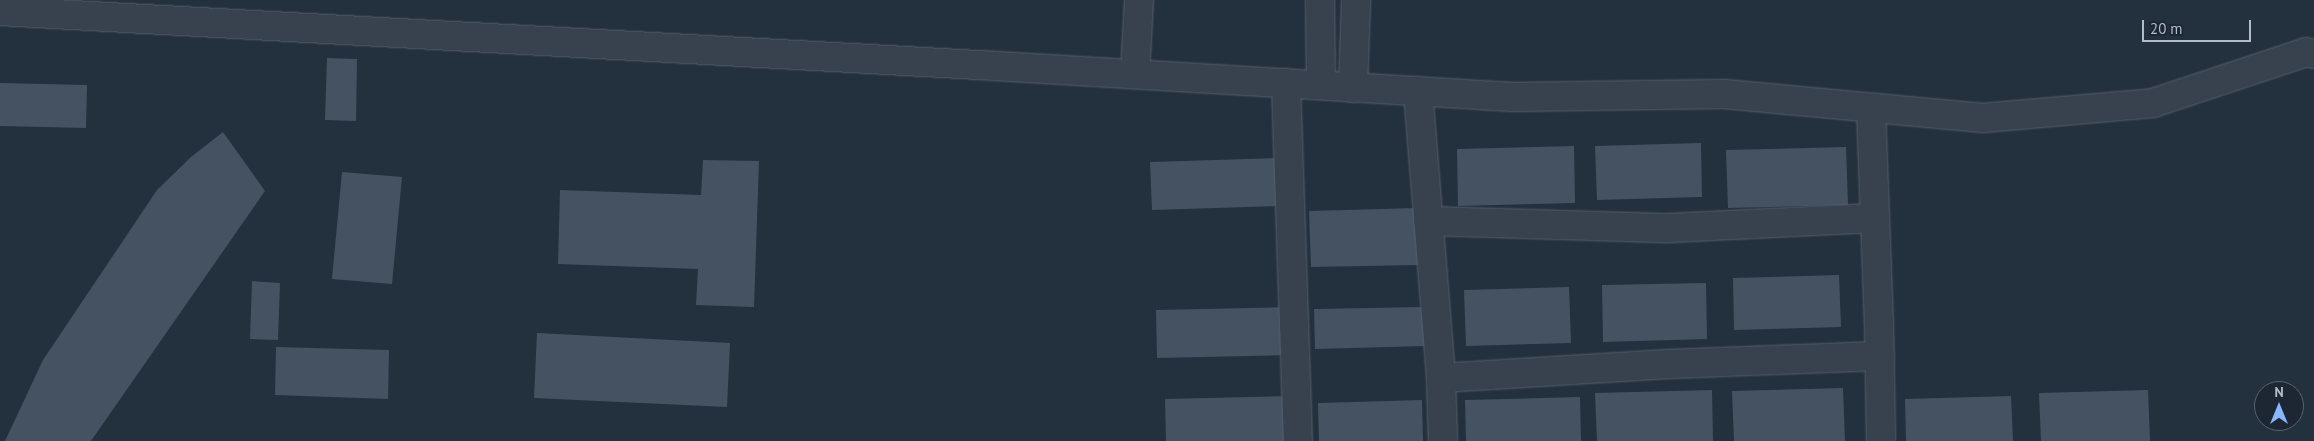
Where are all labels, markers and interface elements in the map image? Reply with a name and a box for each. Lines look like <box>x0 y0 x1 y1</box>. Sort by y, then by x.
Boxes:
scale bar <box>2144 10 2253 42</box>
text: 20 m <box>2150 19 2183 38</box>
north arrow <box>2254 381 2304 431</box>
text: N <box>2274 383 2284 401</box>

